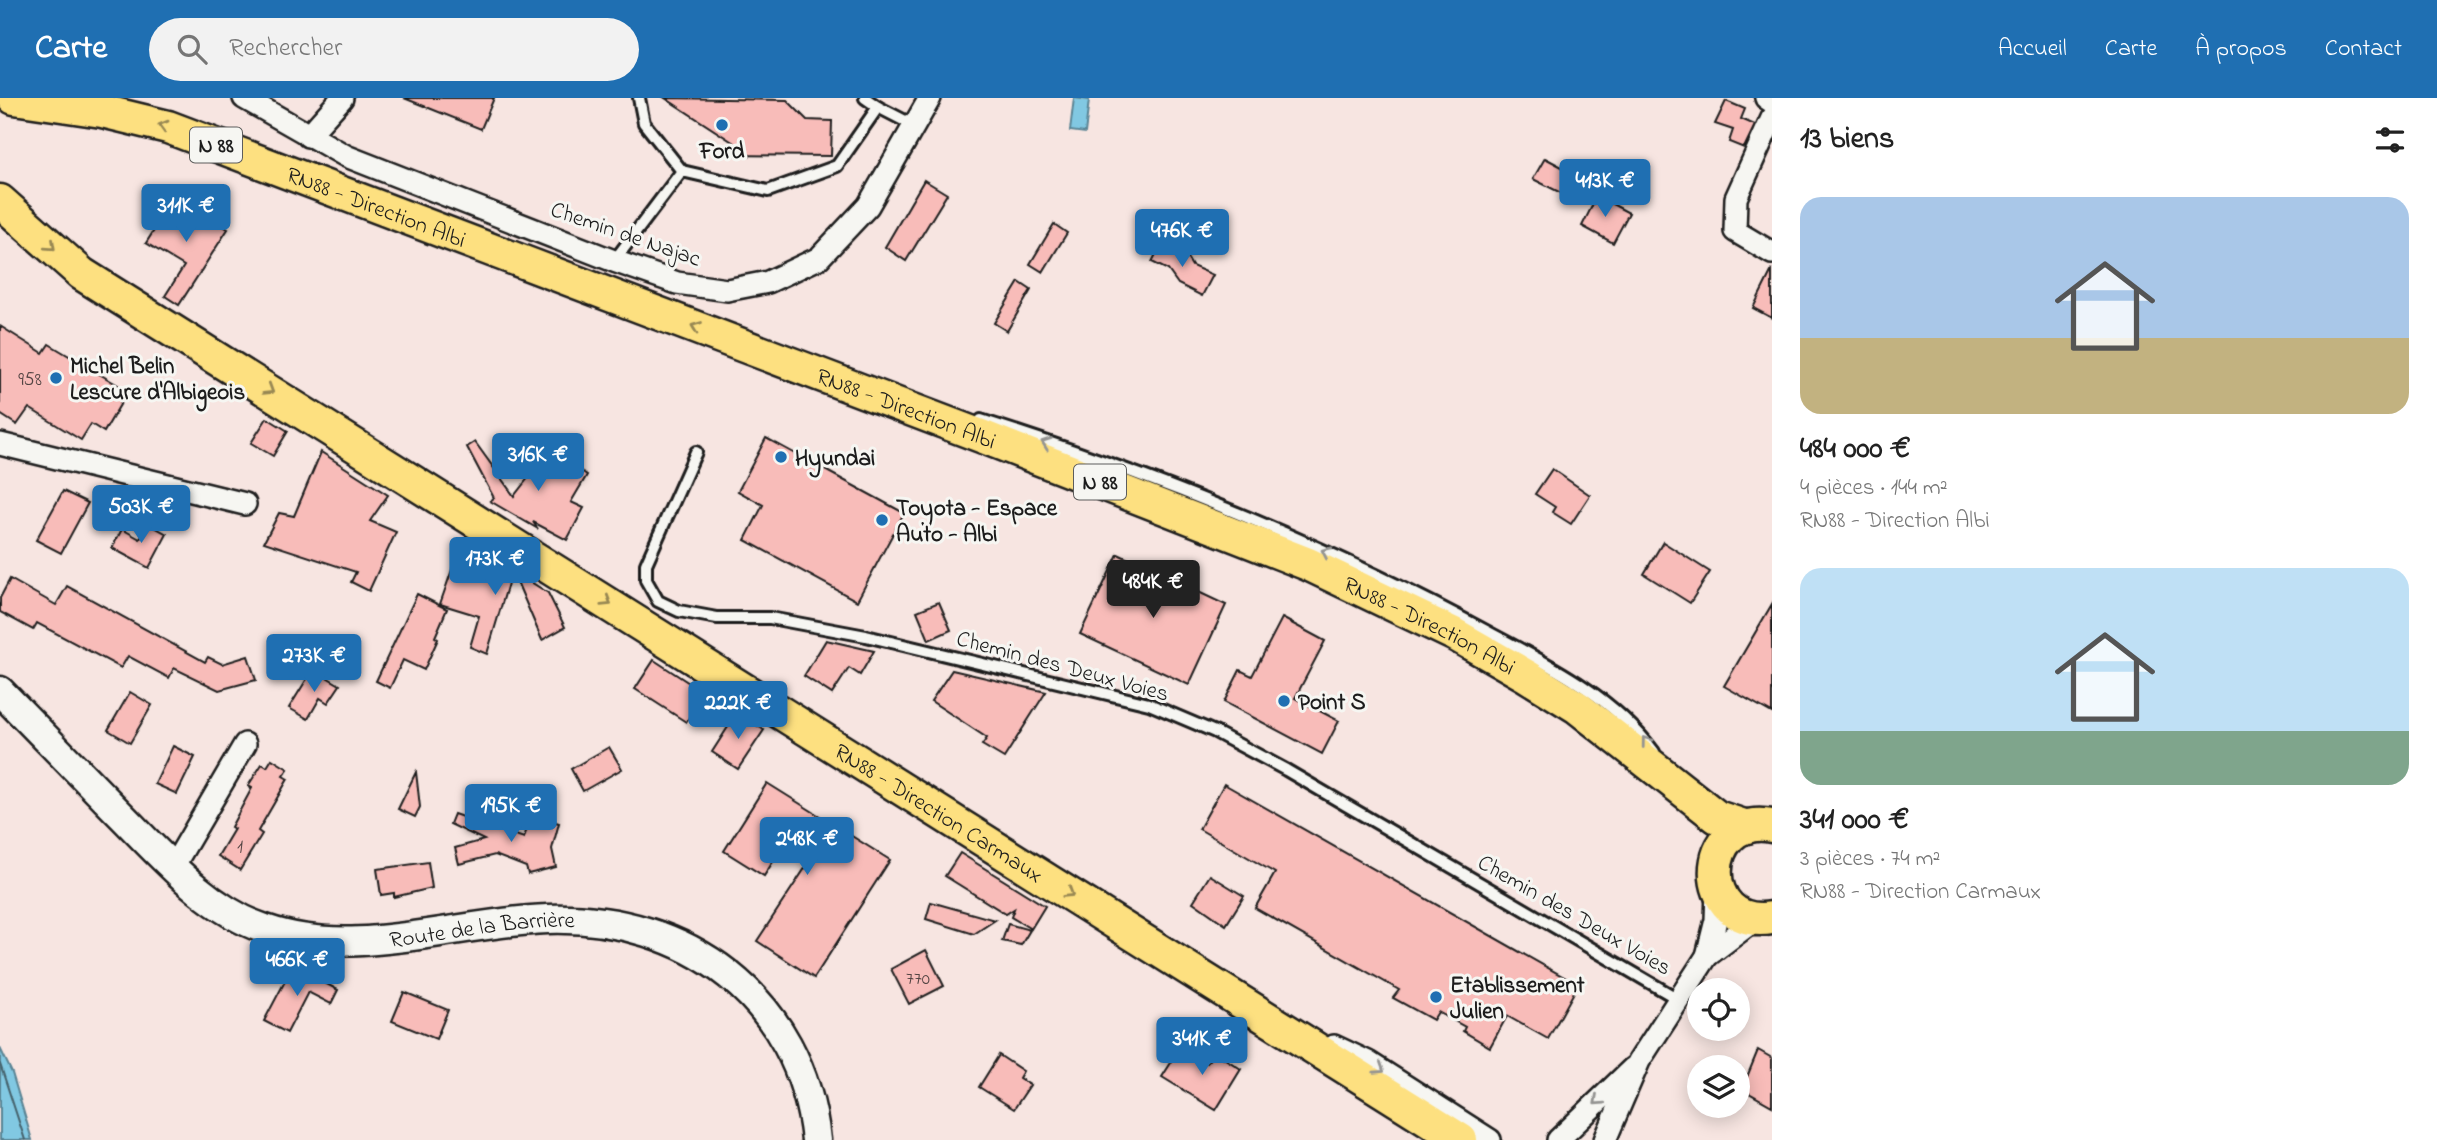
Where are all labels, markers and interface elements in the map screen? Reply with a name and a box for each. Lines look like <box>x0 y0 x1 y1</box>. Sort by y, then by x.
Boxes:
search box <box>149 18 639 81</box>
text: Carte <box>35 25 107 73</box>
icon: search <box>173 30 211 68</box>
text: Rechercher <box>229 30 342 68</box>
text: Accueil <box>1998 32 2067 67</box>
text: Carte <box>2105 32 2157 67</box>
text: À propos <box>2195 32 2287 67</box>
text: Contact <box>2325 32 2402 67</box>
marker: Ford <box>714 117 730 133</box>
text: 13 biens <box>1800 118 1894 162</box>
one-way arrow <box>157 120 169 135</box>
icon: filters <box>2371 121 2409 159</box>
road number: N 88 <box>190 128 242 162</box>
place label: Ford <box>699 136 744 169</box>
pin: 413K € <box>1548 159 1662 219</box>
street label: RN88 - Direction Albi <box>281 160 470 258</box>
text: 413K € <box>1575 165 1635 198</box>
pin: 311K € <box>129 184 243 244</box>
text: 311K € <box>157 190 215 223</box>
street label: Chemin de Najac <box>546 194 706 277</box>
pin: 476K € <box>1125 209 1239 269</box>
text: 476K € <box>1151 215 1213 248</box>
one-way arrow <box>43 238 56 251</box>
icon: home <box>2042 243 2168 369</box>
one-way arrow <box>690 321 703 335</box>
place label: Michel Belin Lescure d'Albigeois <box>70 351 245 412</box>
street label: RN88 - Direction Albi <box>811 361 1000 459</box>
house number: 958 <box>18 367 42 394</box>
marker: Michel Belin Lescure d'Albigeois <box>48 370 64 386</box>
one-way arrow <box>262 381 275 394</box>
text: 484 000 € <box>1800 428 1911 472</box>
pin: 316K € <box>481 434 595 493</box>
one-way arrow <box>1040 437 1052 451</box>
text: 316K € <box>508 439 568 472</box>
place label: Hyundai <box>795 443 875 478</box>
marker: Hyundai <box>773 449 789 465</box>
road number: N 88 <box>1074 464 1126 500</box>
text: 4 pièces · 144 m² <box>1800 472 1948 505</box>
pin: 503K € <box>84 486 198 545</box>
text: 503K € <box>108 491 174 524</box>
place label: Toyota - Espace Auto - Albi <box>896 493 1058 552</box>
text: RN88 - Direction Albi <box>1800 505 1990 538</box>
marker: Toyota - Espace Auto - Albi <box>874 512 890 528</box>
pin: 173K € <box>438 538 552 597</box>
text: 173K € <box>465 543 525 576</box>
one-way arrow <box>1321 546 1333 560</box>
pin: 484K € <box>1096 560 1210 620</box>
text: 484K € <box>1123 566 1183 599</box>
street label: RN88 - Direction Albi <box>1337 569 1521 685</box>
one-way arrow <box>600 594 613 607</box>
icon: home <box>2042 614 2168 740</box>
street label: Chemin des Deux Voies <box>952 623 1172 712</box>
pin: 273K € <box>257 634 371 694</box>
text: 273K € <box>282 640 346 673</box>
pin: 222K € <box>681 682 795 741</box>
text: 222K € <box>704 687 772 720</box>
place label: Point S <box>1298 687 1366 720</box>
marker: Point S <box>1276 693 1292 709</box>
street label: RN88 - Direction Carmaux <box>827 736 1049 893</box>
one-way arrow <box>1642 737 1655 749</box>
pin: 195K € <box>454 784 568 844</box>
text: 195K € <box>481 790 541 823</box>
text: 341 000 € <box>1800 799 1909 843</box>
pin: 248K € <box>750 818 864 877</box>
text: 248K € <box>776 823 838 856</box>
house number: 1 <box>237 834 243 861</box>
text: 3 pièces · 74 m² <box>1800 843 1940 876</box>
street label: Chemin des Deux Voies <box>1471 847 1677 985</box>
text: RN88 - Direction Carmaux <box>1800 876 2041 909</box>
one-way arrow <box>1062 884 1075 897</box>
street label: Route de la Barrière <box>388 905 576 958</box>
pin: 466K € <box>240 939 354 998</box>
text: 466K € <box>266 944 328 977</box>
house number: 770 <box>906 966 930 993</box>
place label: Etablissement Julien <box>1450 970 1585 1029</box>
map controls <box>1687 978 1750 1118</box>
button: locate <box>1687 978 1750 1041</box>
marker: Etablissement Julien <box>1428 989 1444 1005</box>
pin: 341K € <box>1145 1018 1259 1077</box>
text: 341K € <box>1172 1023 1232 1056</box>
button: layers <box>1687 1055 1750 1118</box>
one-way arrow <box>1373 1061 1386 1074</box>
one-way arrow <box>1594 1093 1607 1105</box>

